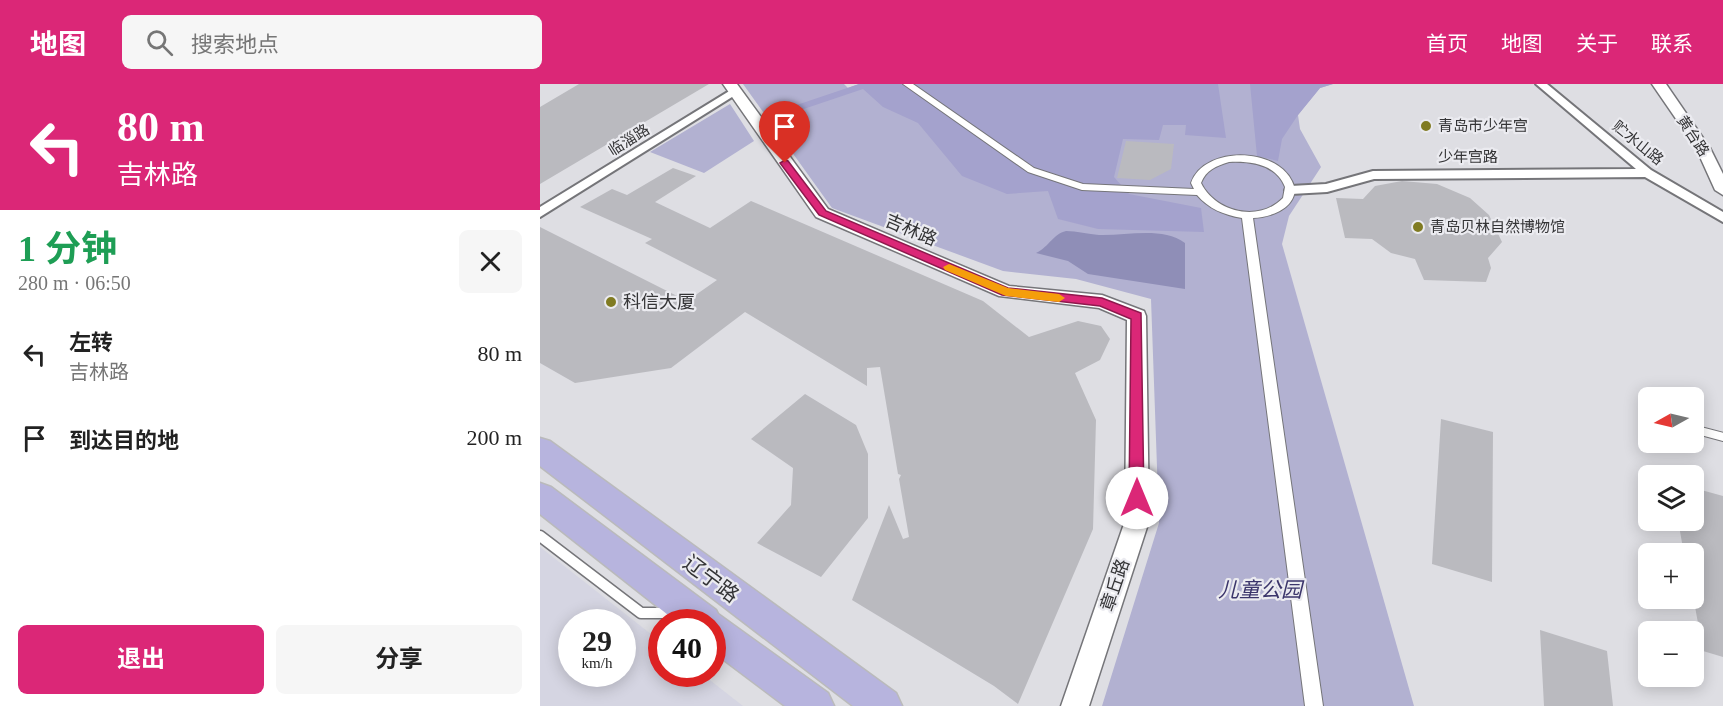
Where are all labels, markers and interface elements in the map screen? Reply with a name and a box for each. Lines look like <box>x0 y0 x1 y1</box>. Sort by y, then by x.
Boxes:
search box <box>122 15 542 69</box>
icon: search <box>143 26 176 59</box>
text: 地图 <box>30 29 86 60</box>
text: 搜索地点 <box>191 32 279 57</box>
text: 首页 <box>1426 32 1468 56</box>
text: 地图 <box>1501 32 1543 56</box>
text: 关于 <box>1576 32 1618 56</box>
text: 联系 <box>1651 32 1693 56</box>
pin <box>759 101 810 163</box>
text: 80 m <box>117 104 205 150</box>
icon: left <box>18 108 96 186</box>
icon: arrive <box>768 110 801 143</box>
street label: 黄台路 <box>1674 113 1712 159</box>
place label: 青岛市少年宫 <box>1438 118 1528 134</box>
street label: 贮水山路 <box>1610 118 1666 168</box>
marker: 青岛市少年宫 <box>1419 119 1433 133</box>
street label: 临淄路 <box>605 120 652 159</box>
street label: 少年宫路 <box>1438 149 1498 165</box>
text: 吉林路 <box>117 160 198 190</box>
street label: 吉林路 <box>882 210 940 250</box>
place label: 青岛贝林自然博物馆 <box>1430 218 1565 235</box>
marker: 青岛贝林自然博物馆 <box>1411 220 1425 234</box>
text: 1 分钟 <box>18 229 117 269</box>
button: close <box>459 230 522 293</box>
text: 280 m · 06:50 <box>18 272 131 294</box>
place label: 科信大厦 <box>623 292 695 312</box>
marker: 科信大厦 <box>604 295 618 309</box>
text: 左转 <box>69 330 113 355</box>
icon: left <box>18 338 51 371</box>
text: 80 m <box>477 341 522 366</box>
text: 吉林路 <box>69 361 129 383</box>
north arrow <box>1638 387 1704 453</box>
map controls <box>1638 387 1704 687</box>
icon: arrive <box>18 422 51 455</box>
text: 200 m <box>466 425 522 450</box>
text: 到达目的地 <box>69 428 179 453</box>
button: layers <box>1638 465 1704 531</box>
position arrow <box>1105 466 1169 530</box>
button: + <box>1638 543 1704 609</box>
street label: 辽宁路 <box>679 550 743 608</box>
street label: 章丘路 <box>1097 556 1133 614</box>
park label: 儿童公园 <box>1218 578 1305 602</box>
speed limit sign: 40 <box>648 609 726 687</box>
button: − <box>1638 621 1704 687</box>
text: 29 <box>582 624 612 657</box>
button: 退出 <box>18 625 264 694</box>
button: 分享 <box>276 625 522 694</box>
text: km/h <box>582 655 612 671</box>

